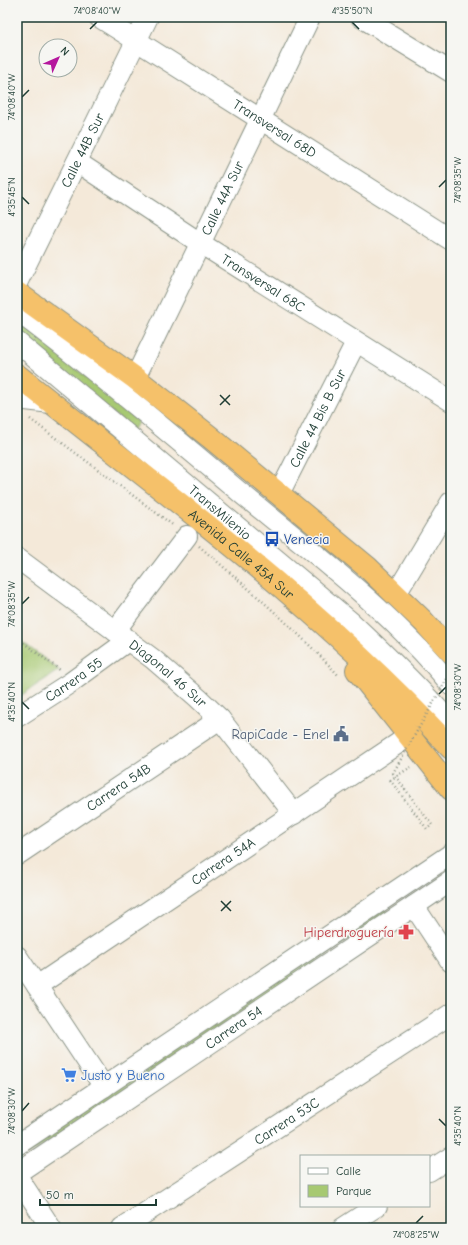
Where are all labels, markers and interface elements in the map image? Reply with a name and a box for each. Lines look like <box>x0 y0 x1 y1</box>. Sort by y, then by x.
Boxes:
text: 74°08'40"W <box>74 5 121 17</box>
text: 4°35'50"N <box>332 5 372 17</box>
north arrow <box>38 38 78 78</box>
text: N <box>58 44 72 58</box>
text: 74°08'40"W <box>6 73 18 120</box>
street label: Transversal 68D <box>229 96 320 162</box>
street label: Calle 44B Sur <box>57 110 109 191</box>
text: 74°08'35"W <box>452 157 464 203</box>
street label: Calle 44A Sur <box>197 158 248 238</box>
text: 4°35'45"N <box>6 177 18 217</box>
street label: Transversal 68C <box>218 251 308 316</box>
street label: Calle 44 Bis B Sur <box>286 366 350 470</box>
street label: TransMilenio <box>185 482 255 544</box>
street label: Avenida Calle 45A Sur <box>185 506 298 603</box>
bus stop icon: Venecia <box>263 530 281 548</box>
place label: Venecia <box>284 531 330 548</box>
text: 74°08'35"W <box>6 581 18 627</box>
street label: Diagonal 46 Sur <box>126 636 211 711</box>
street label: Carrera 55 <box>42 654 106 706</box>
text: 74°08'30"W <box>452 663 464 711</box>
text: 4°35'40"N <box>6 682 18 722</box>
public building icon: RapiCade - Enel <box>332 725 350 743</box>
place label: RapiCade - Enel <box>231 726 329 743</box>
street label: Carrera 54B <box>83 760 154 815</box>
street label: Carrera 54A <box>188 834 258 889</box>
pharmacy icon: Hiperdroguería <box>397 923 415 941</box>
place label: Hiperdroguería <box>303 924 394 941</box>
street label: Carrera 54 <box>202 1002 266 1053</box>
supermarket icon: Justo y Bueno <box>60 1066 78 1084</box>
place label: Justo y Bueno <box>81 1067 165 1084</box>
text: 74°08'30"W <box>6 1087 18 1135</box>
street label: Carrera 53C <box>251 1094 323 1149</box>
text: 4°35'40"N <box>452 1106 464 1146</box>
legend <box>300 1155 430 1207</box>
text: Calle <box>336 1164 361 1178</box>
scale bar <box>40 1181 156 1207</box>
text: Parque <box>336 1184 371 1198</box>
text: 50 m <box>46 1188 74 1202</box>
text: 74°08'25"W <box>393 1229 440 1241</box>

